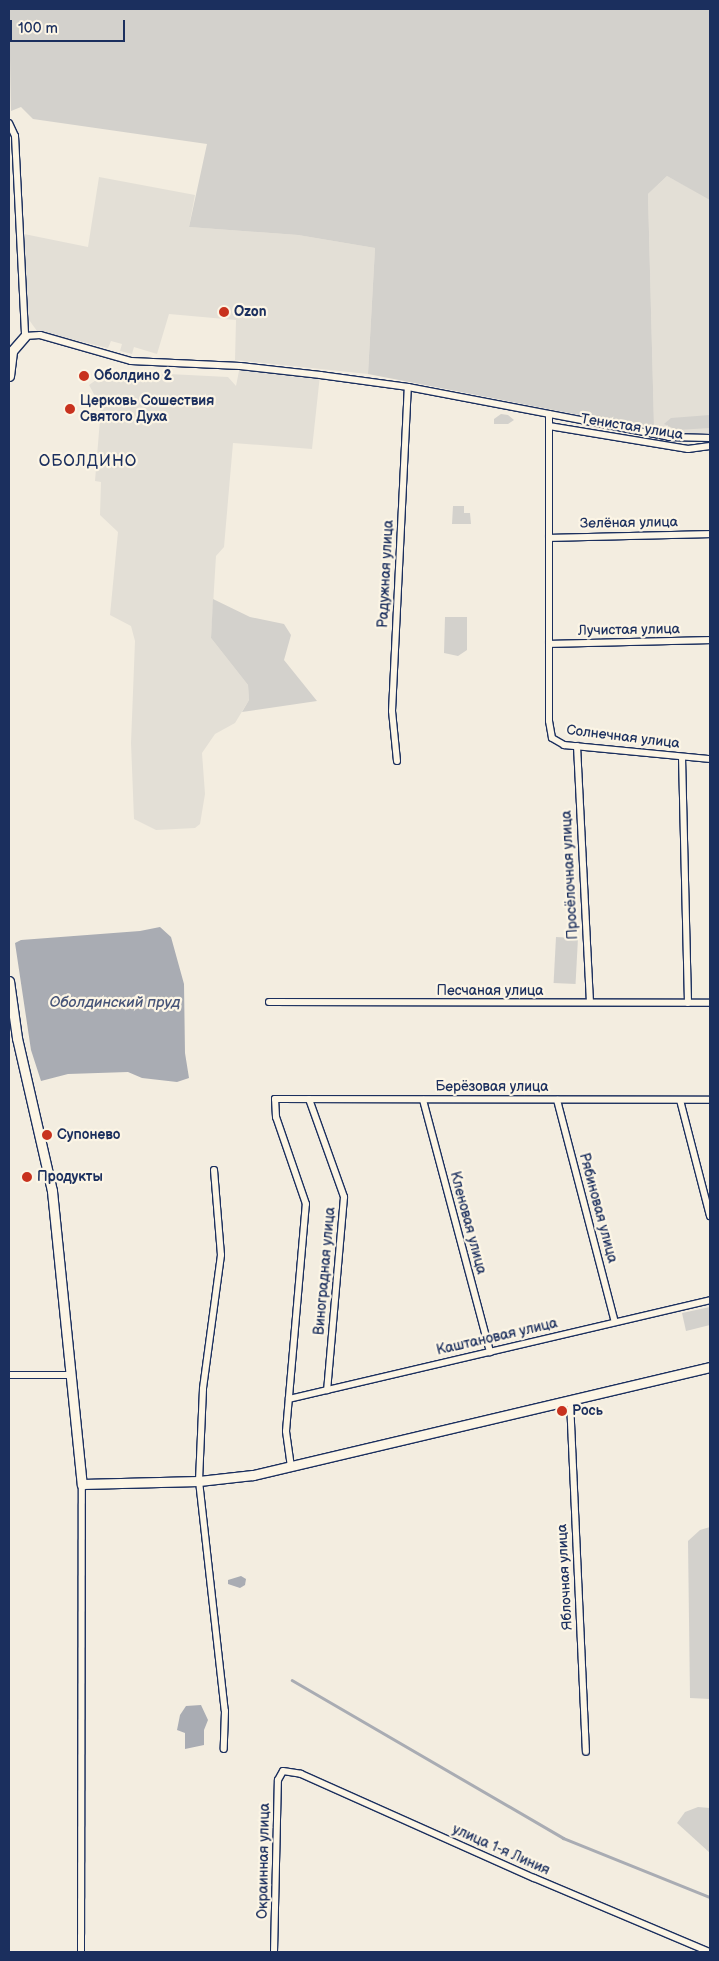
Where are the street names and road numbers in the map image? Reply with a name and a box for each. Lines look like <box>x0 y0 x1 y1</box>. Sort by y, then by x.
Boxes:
street label: Тенистая улица <box>580 411 684 443</box>
street label: Зелёная улица <box>580 514 678 532</box>
street label: Радужная улица <box>375 519 397 629</box>
street label: Лучистая улица <box>578 621 680 639</box>
street label: Солнечная улица <box>565 722 681 752</box>
street label: Просёлочная улица <box>558 810 582 940</box>
street label: Песчаная улица <box>436 983 544 999</box>
street label: Берёзовая улица <box>435 1079 549 1095</box>
street label: Рябиновая улица <box>575 1151 621 1265</box>
street label: Кленовая улица <box>446 1170 490 1276</box>
street label: Виноградная улица <box>311 1206 339 1336</box>
street label: Каштановая улица <box>435 1315 559 1359</box>
street label: Яблочная улица <box>554 1523 576 1631</box>
street label: Окраинная улица <box>255 1803 273 1919</box>
street label: улица 1-я Линия <box>450 1821 552 1879</box>

